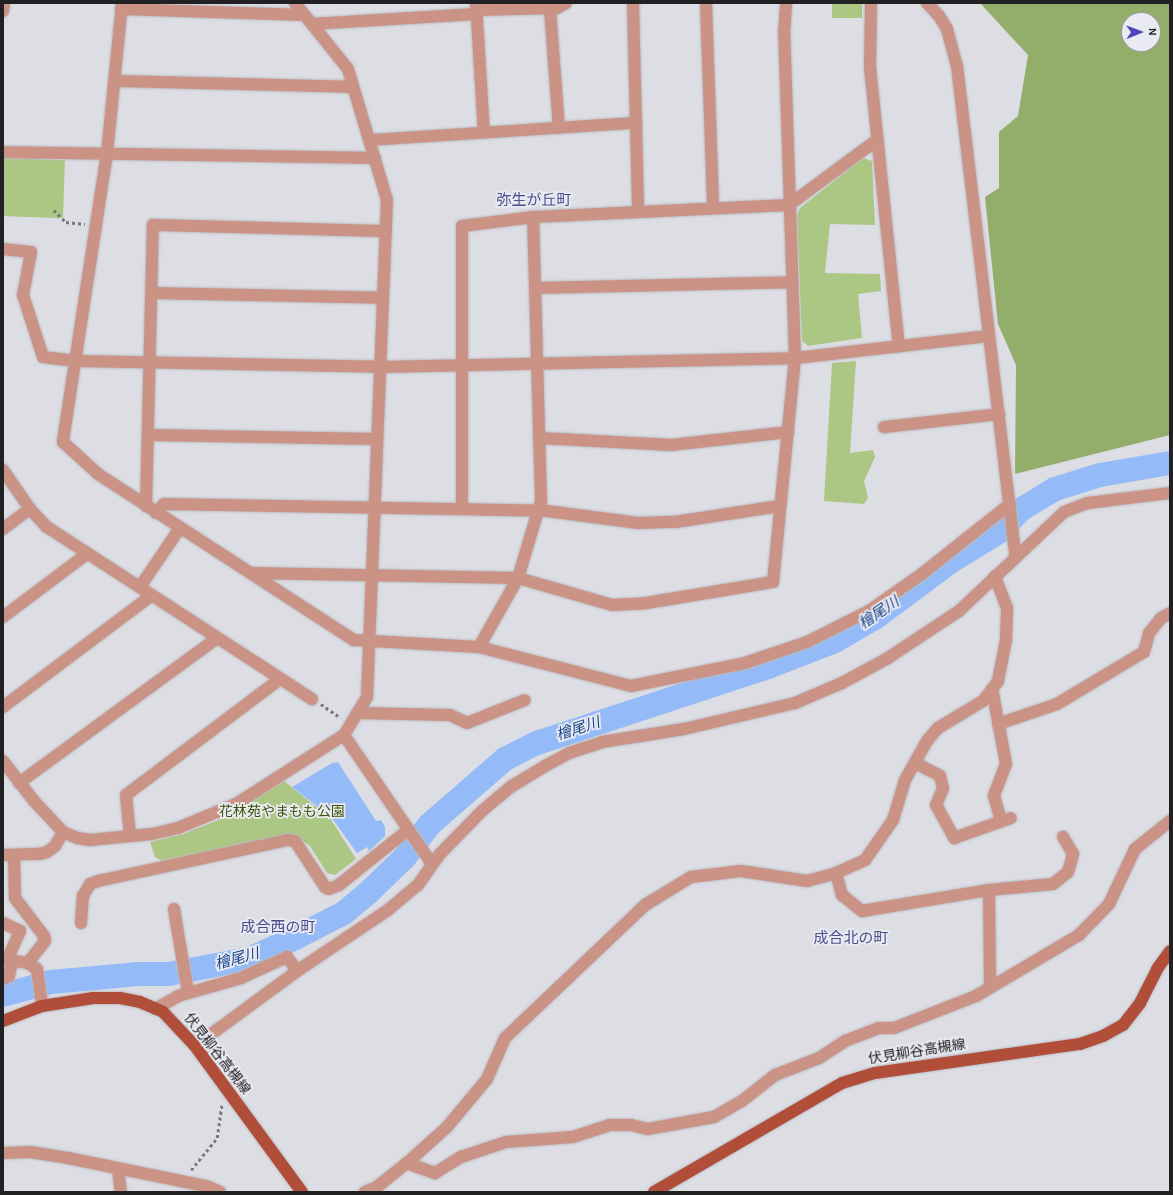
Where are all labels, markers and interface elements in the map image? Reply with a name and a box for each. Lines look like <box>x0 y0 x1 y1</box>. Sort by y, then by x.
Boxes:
north arrow <box>1121 12 1161 52</box>
text: N <box>1147 28 1158 36</box>
district label: 弥生が丘町 <box>497 192 571 210</box>
water label: 檜尾川 <box>855 593 903 633</box>
water label: 檜尾川 <box>554 713 602 745</box>
park label: 花林苑やまもも公園 <box>219 804 345 820</box>
district label: 成合西の町 <box>241 919 315 937</box>
district label: 成合北の町 <box>814 930 888 948</box>
water label: 檜尾川 <box>213 944 261 974</box>
street label: 伏見柳谷高槻線 <box>180 1010 254 1098</box>
street label: 伏見柳谷高槻線 <box>867 1036 967 1068</box>

